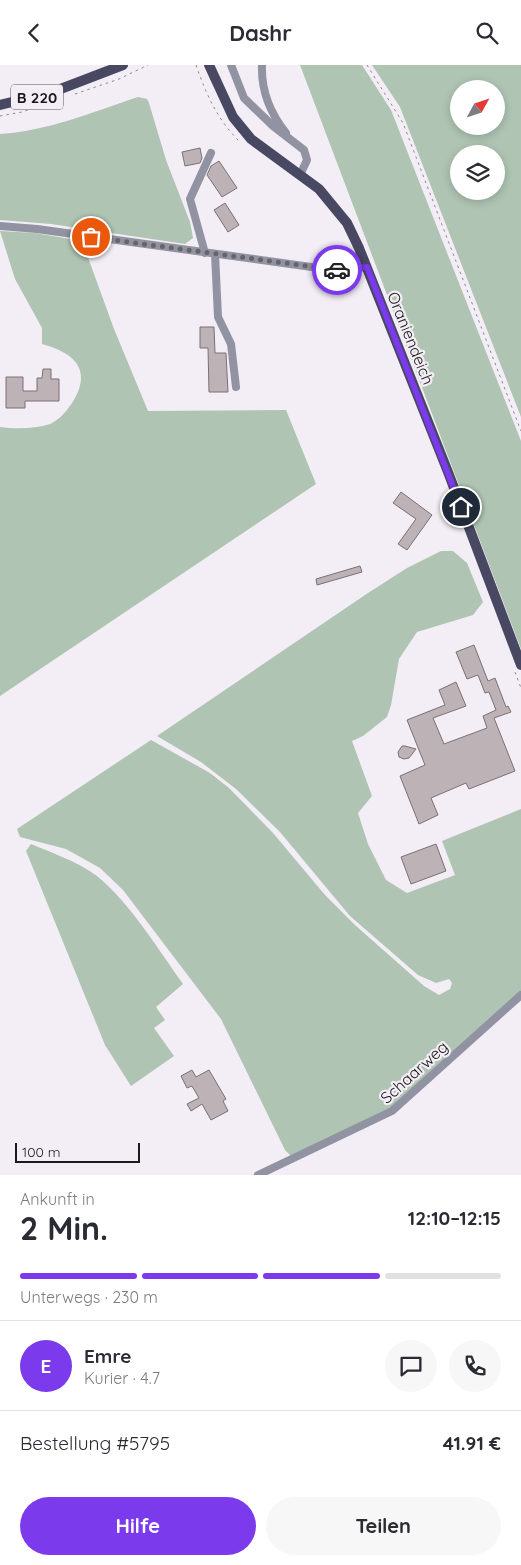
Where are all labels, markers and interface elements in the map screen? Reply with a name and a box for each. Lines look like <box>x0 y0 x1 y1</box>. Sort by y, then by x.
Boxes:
icon: back <box>20 19 48 47</box>
text: Dashr <box>229 19 292 47</box>
icon: search <box>473 19 501 47</box>
north arrow <box>450 80 505 135</box>
map controls <box>450 80 505 200</box>
road number: B 220 <box>11 85 63 109</box>
button: layers <box>450 145 505 200</box>
pin <box>70 216 112 258</box>
icon: bag <box>77 223 105 251</box>
courier <box>312 245 362 295</box>
icon: car <box>323 256 351 284</box>
street label: Oraniendeich <box>383 289 439 387</box>
pin <box>440 486 482 528</box>
icon: home <box>447 493 475 521</box>
street label: Schaarweg <box>376 1037 452 1107</box>
scale bar <box>15 1140 140 1163</box>
text: 100 m <box>22 1143 60 1161</box>
text: Ankunft in <box>20 1189 95 1209</box>
text: 12:10–12:15 <box>408 1206 501 1230</box>
text: 2 Min. <box>20 1208 108 1248</box>
text: Unterwegs · 230 m <box>20 1287 158 1307</box>
button: chat <box>385 1340 437 1392</box>
button: phone <box>449 1340 501 1392</box>
text: Emre <box>84 1344 131 1368</box>
text: E <box>41 1354 51 1378</box>
text: Kurier · 4.7 <box>84 1368 160 1388</box>
text: Bestellung #5795 <box>20 1431 170 1455</box>
text: 41.91 € <box>443 1431 501 1455</box>
button: Hilfe <box>20 1497 256 1555</box>
button: Teilen <box>266 1497 501 1555</box>

